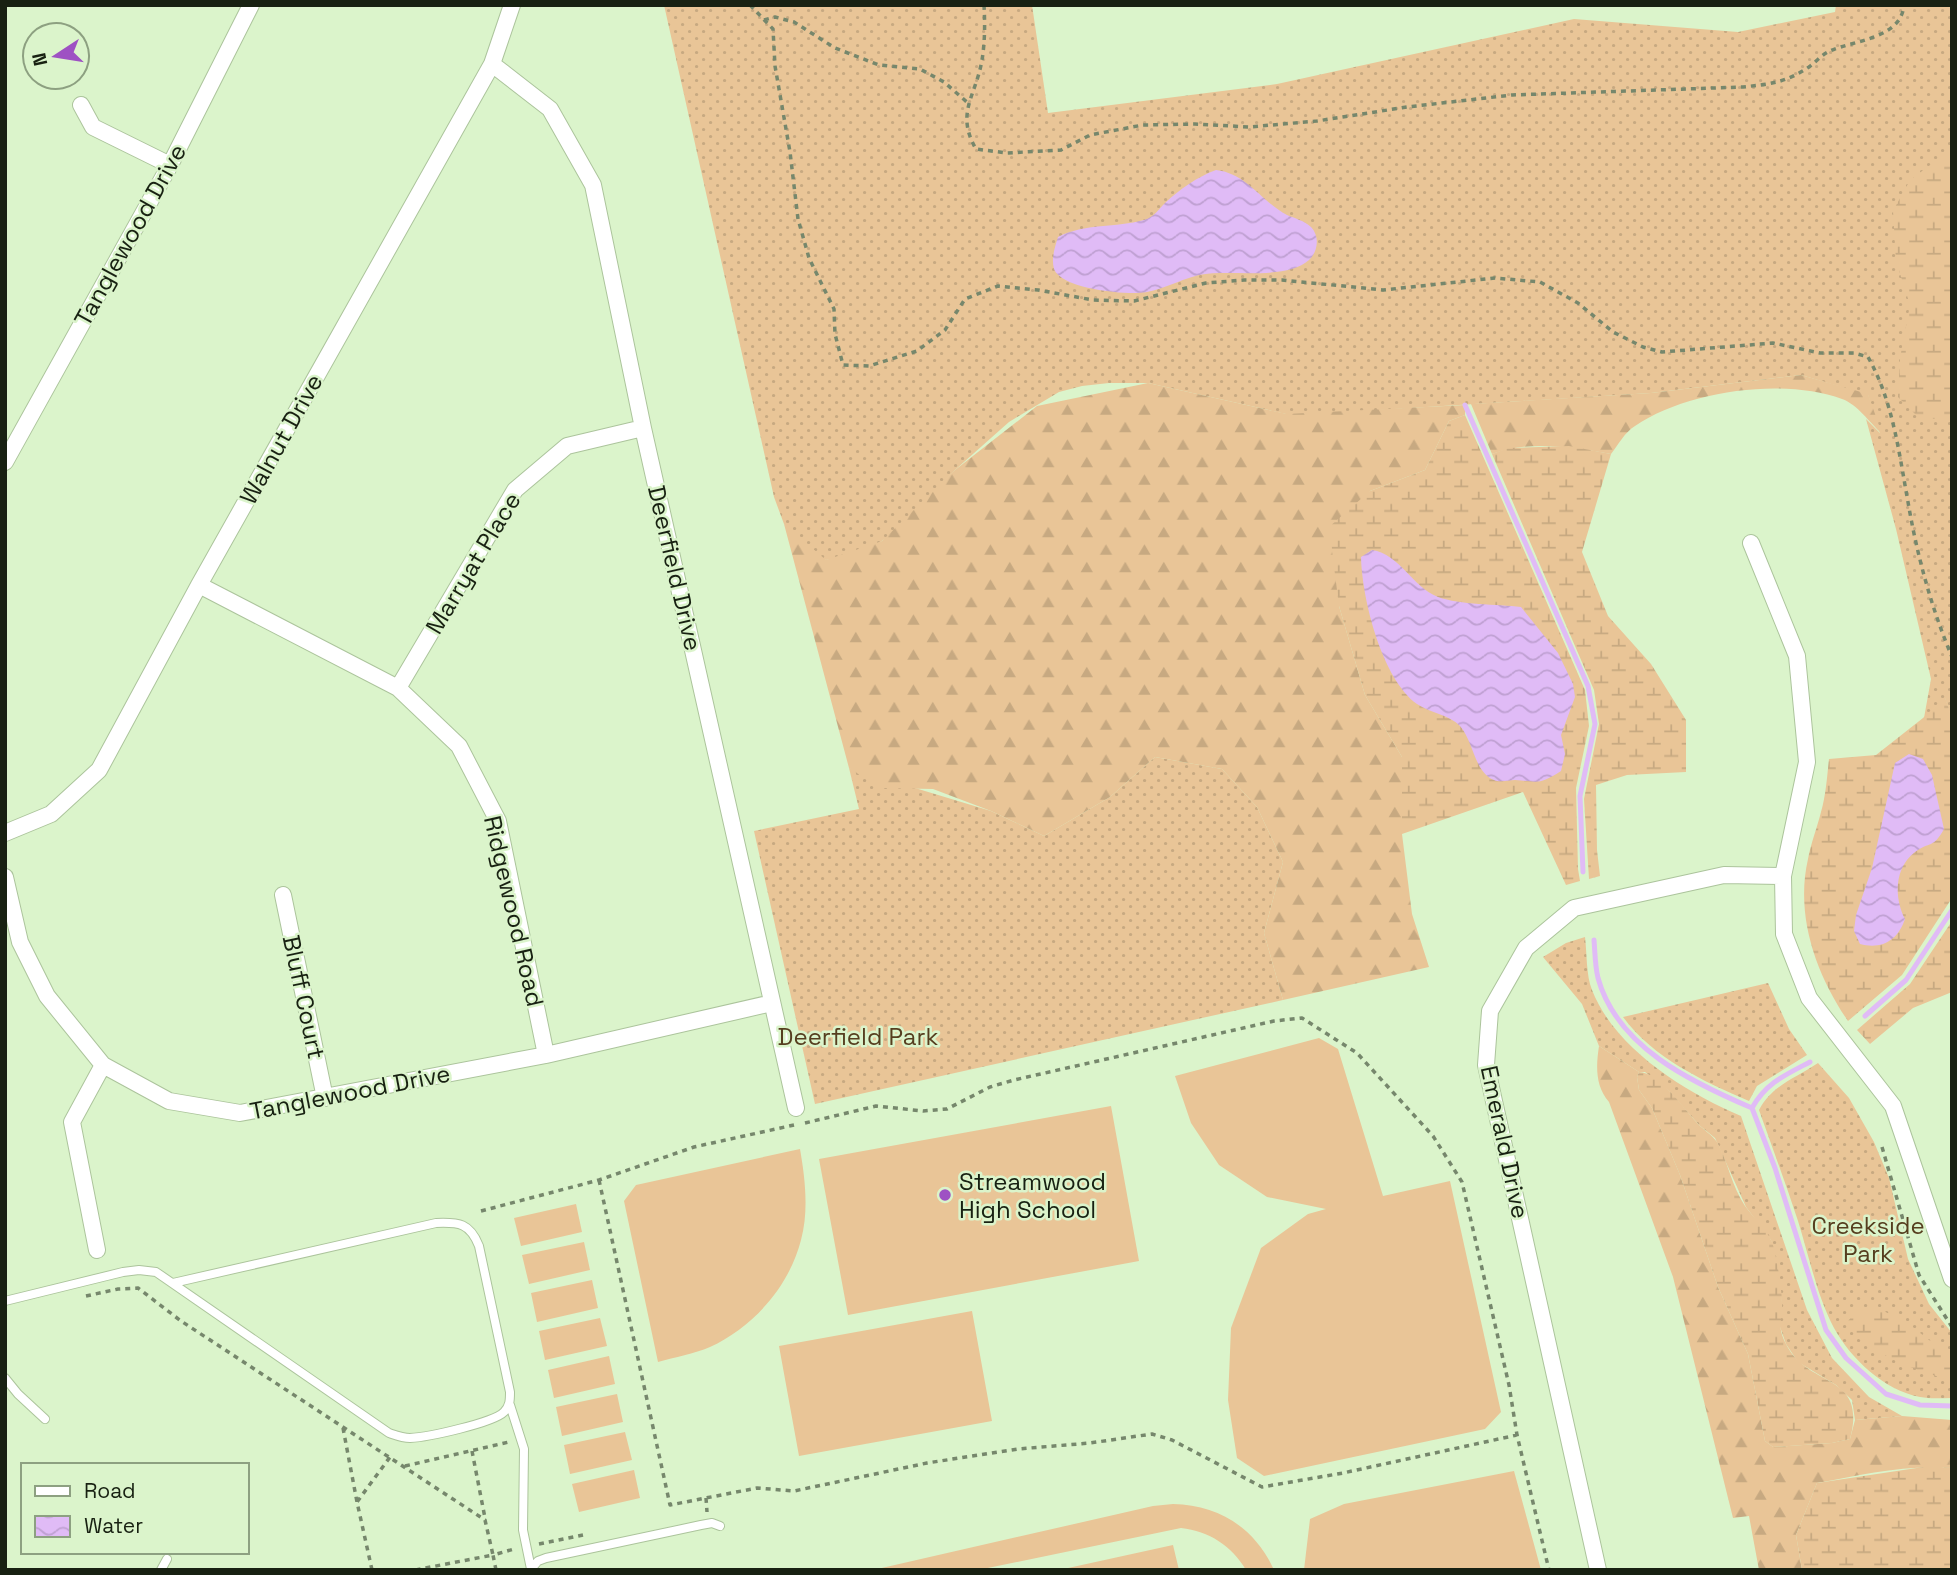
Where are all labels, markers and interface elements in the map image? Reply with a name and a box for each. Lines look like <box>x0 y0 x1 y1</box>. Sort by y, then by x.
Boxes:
north arrow <box>21 21 91 91</box>
text: N <box>26 51 53 68</box>
street label: Tanglewood Drive <box>67 138 193 332</box>
street label: Walnut Drive <box>232 368 330 510</box>
street label: Deerfield Drive <box>641 482 709 654</box>
street label: Marryat Place <box>419 486 527 640</box>
street label: Ridgewood Road <box>477 812 551 1010</box>
street label: Bluff Court <box>276 932 332 1062</box>
park label: Deerfield Park <box>778 1021 939 1052</box>
street label: Tanglewood Drive <box>247 1057 453 1127</box>
street label: Emerald Drive <box>1474 1063 1536 1221</box>
place label: Streamwood High School <box>959 1166 1106 1225</box>
marker: Streamwood High School <box>937 1187 953 1203</box>
park label: Creekside Park <box>1811 1210 1925 1269</box>
legend <box>21 1463 248 1554</box>
text: Road <box>84 1477 136 1504</box>
text: Water <box>84 1512 143 1539</box>

